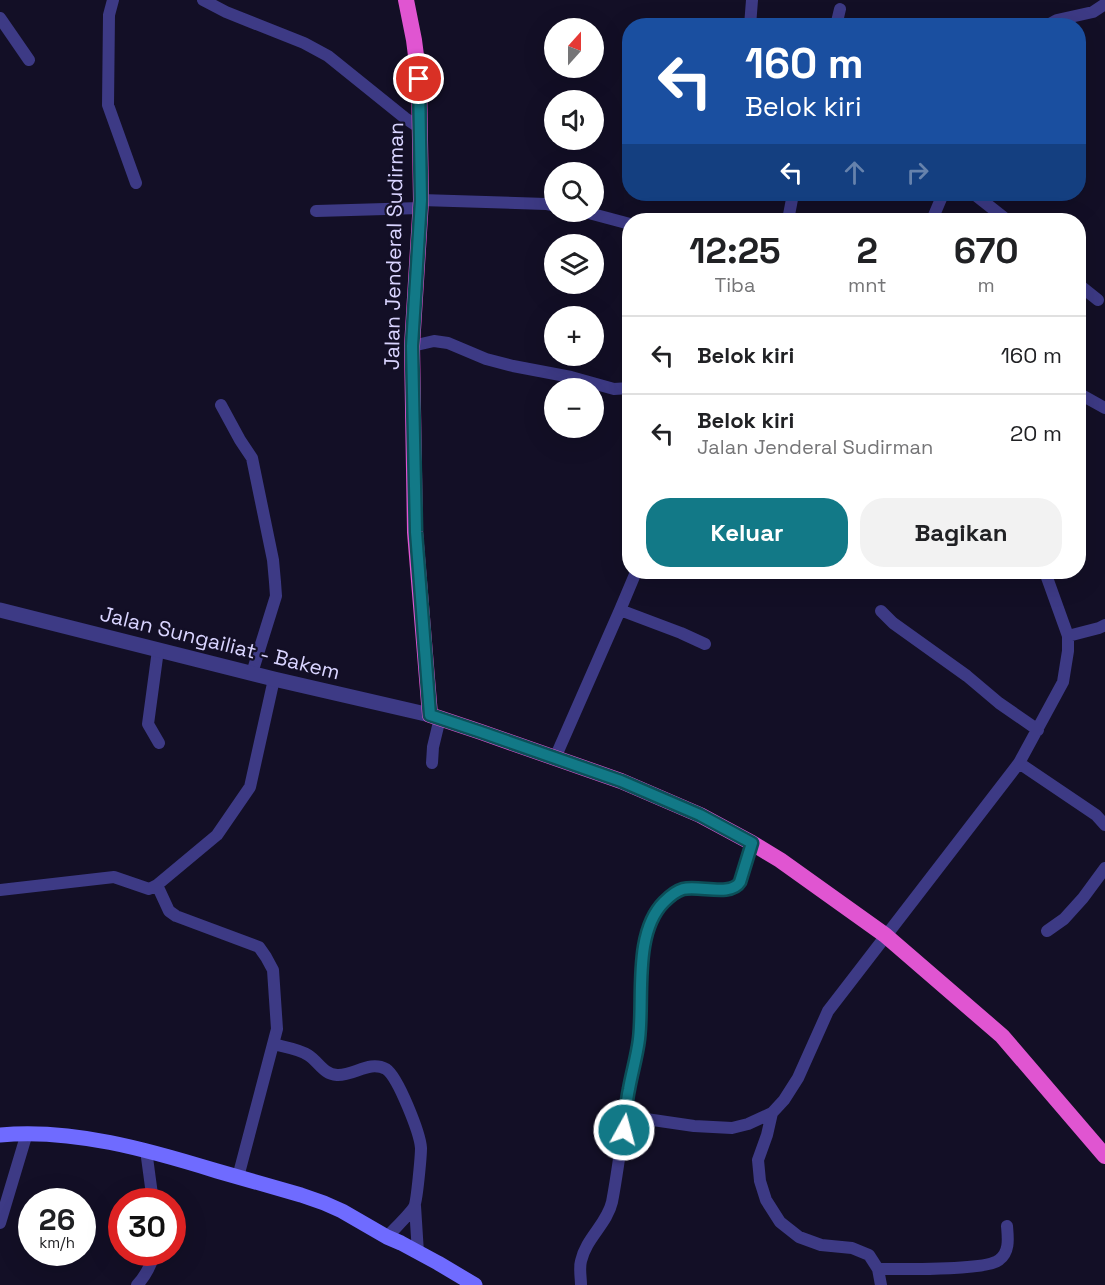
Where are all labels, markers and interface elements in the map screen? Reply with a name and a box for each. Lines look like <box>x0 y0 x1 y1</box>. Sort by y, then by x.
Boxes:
north arrow <box>544 18 604 78</box>
map controls <box>544 18 604 438</box>
text: 160 m <box>745 37 864 90</box>
icon: left <box>646 42 724 120</box>
pin <box>393 53 444 104</box>
icon: arrive <box>402 62 435 95</box>
text: Belok kiri <box>745 89 862 124</box>
button: sound <box>544 90 604 150</box>
street label: Jalan Jenderal Sudirman <box>378 122 409 370</box>
icon: left <box>775 156 808 189</box>
icon: ahead <box>838 156 871 189</box>
icon: right <box>901 156 934 189</box>
button: search <box>544 162 604 222</box>
text: 12:25 <box>689 228 781 274</box>
text: 2 <box>857 228 878 274</box>
text: 670 <box>954 228 1019 274</box>
button: layers <box>544 234 604 294</box>
text: Tiba <box>715 272 755 298</box>
text: mnt <box>848 272 886 298</box>
text: m <box>978 272 995 298</box>
button: + <box>544 306 604 366</box>
icon: left <box>646 339 679 372</box>
text: Belok kiri <box>697 341 794 369</box>
text: 160 m <box>1001 341 1062 369</box>
button: − <box>544 378 604 438</box>
text: Belok kiri <box>697 406 794 434</box>
icon: left <box>646 417 679 450</box>
text: 20 m <box>1010 419 1062 447</box>
text: Jalan Jenderal Sudirman <box>697 434 933 460</box>
button: Keluar <box>646 498 848 567</box>
button: Bagikan <box>860 498 1062 567</box>
street label: Jalan Sungailiat - Bakem <box>97 600 343 685</box>
position arrow <box>592 1098 656 1162</box>
speed limit sign: 30 <box>108 1188 186 1266</box>
text: 26 <box>39 1200 75 1239</box>
text: km/h <box>39 1233 75 1252</box>

